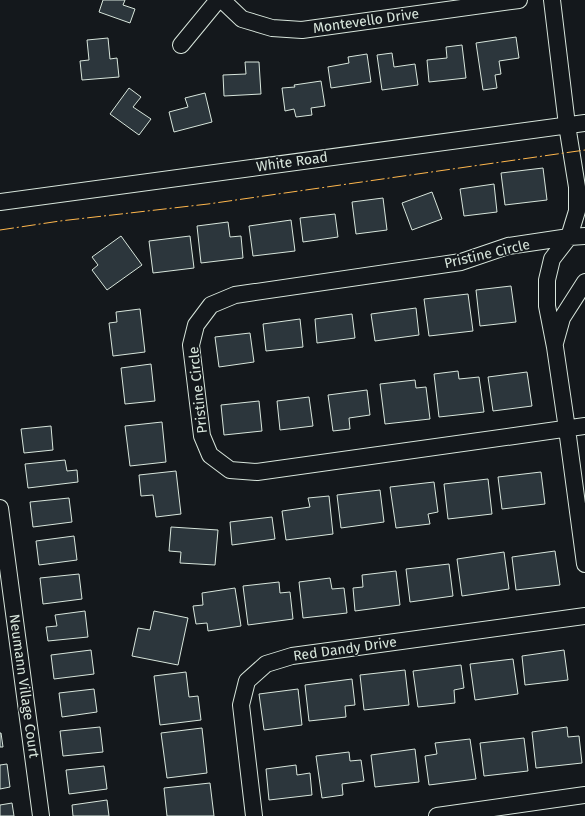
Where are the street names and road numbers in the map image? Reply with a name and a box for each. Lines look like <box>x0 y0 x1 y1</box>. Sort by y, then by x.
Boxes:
street label: Montevello Drive <box>312 5 420 37</box>
street label: White Road <box>255 149 329 175</box>
street label: Pristine Circle <box>442 236 532 272</box>
street label: Pristine Circle <box>185 346 211 434</box>
street label: Neumann Village Court <box>5 613 43 760</box>
street label: Red Dandy Drive <box>292 633 398 665</box>

